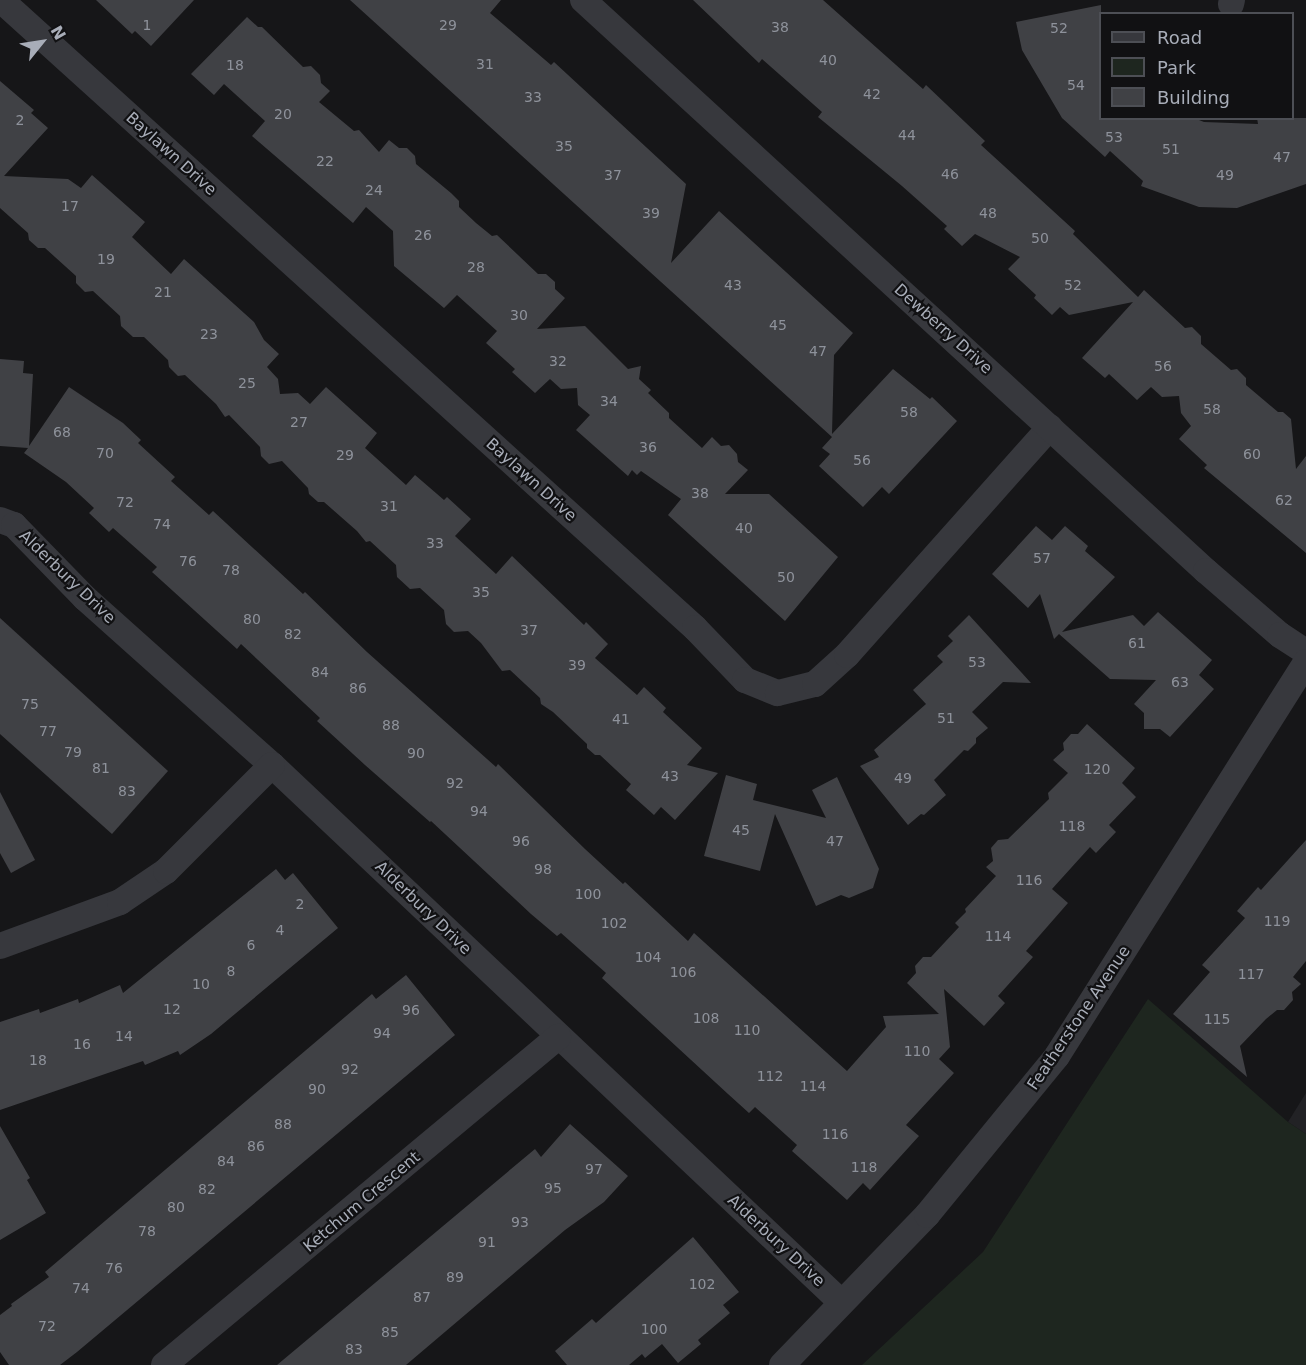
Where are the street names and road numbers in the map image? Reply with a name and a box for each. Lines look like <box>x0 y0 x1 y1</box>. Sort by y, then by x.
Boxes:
street label: Baylawn Drive <box>122 108 220 200</box>
street label: Dewberry Drive <box>890 280 996 378</box>
street label: Baylawn Drive <box>482 434 580 526</box>
street label: Alderbury Drive <box>15 526 119 628</box>
street label: Alderbury Drive <box>371 857 475 959</box>
street label: Featherstone Avenue <box>1024 942 1134 1094</box>
street label: Ketchum Crescent <box>300 1148 424 1256</box>
street label: Alderbury Drive <box>723 1191 829 1291</box>

